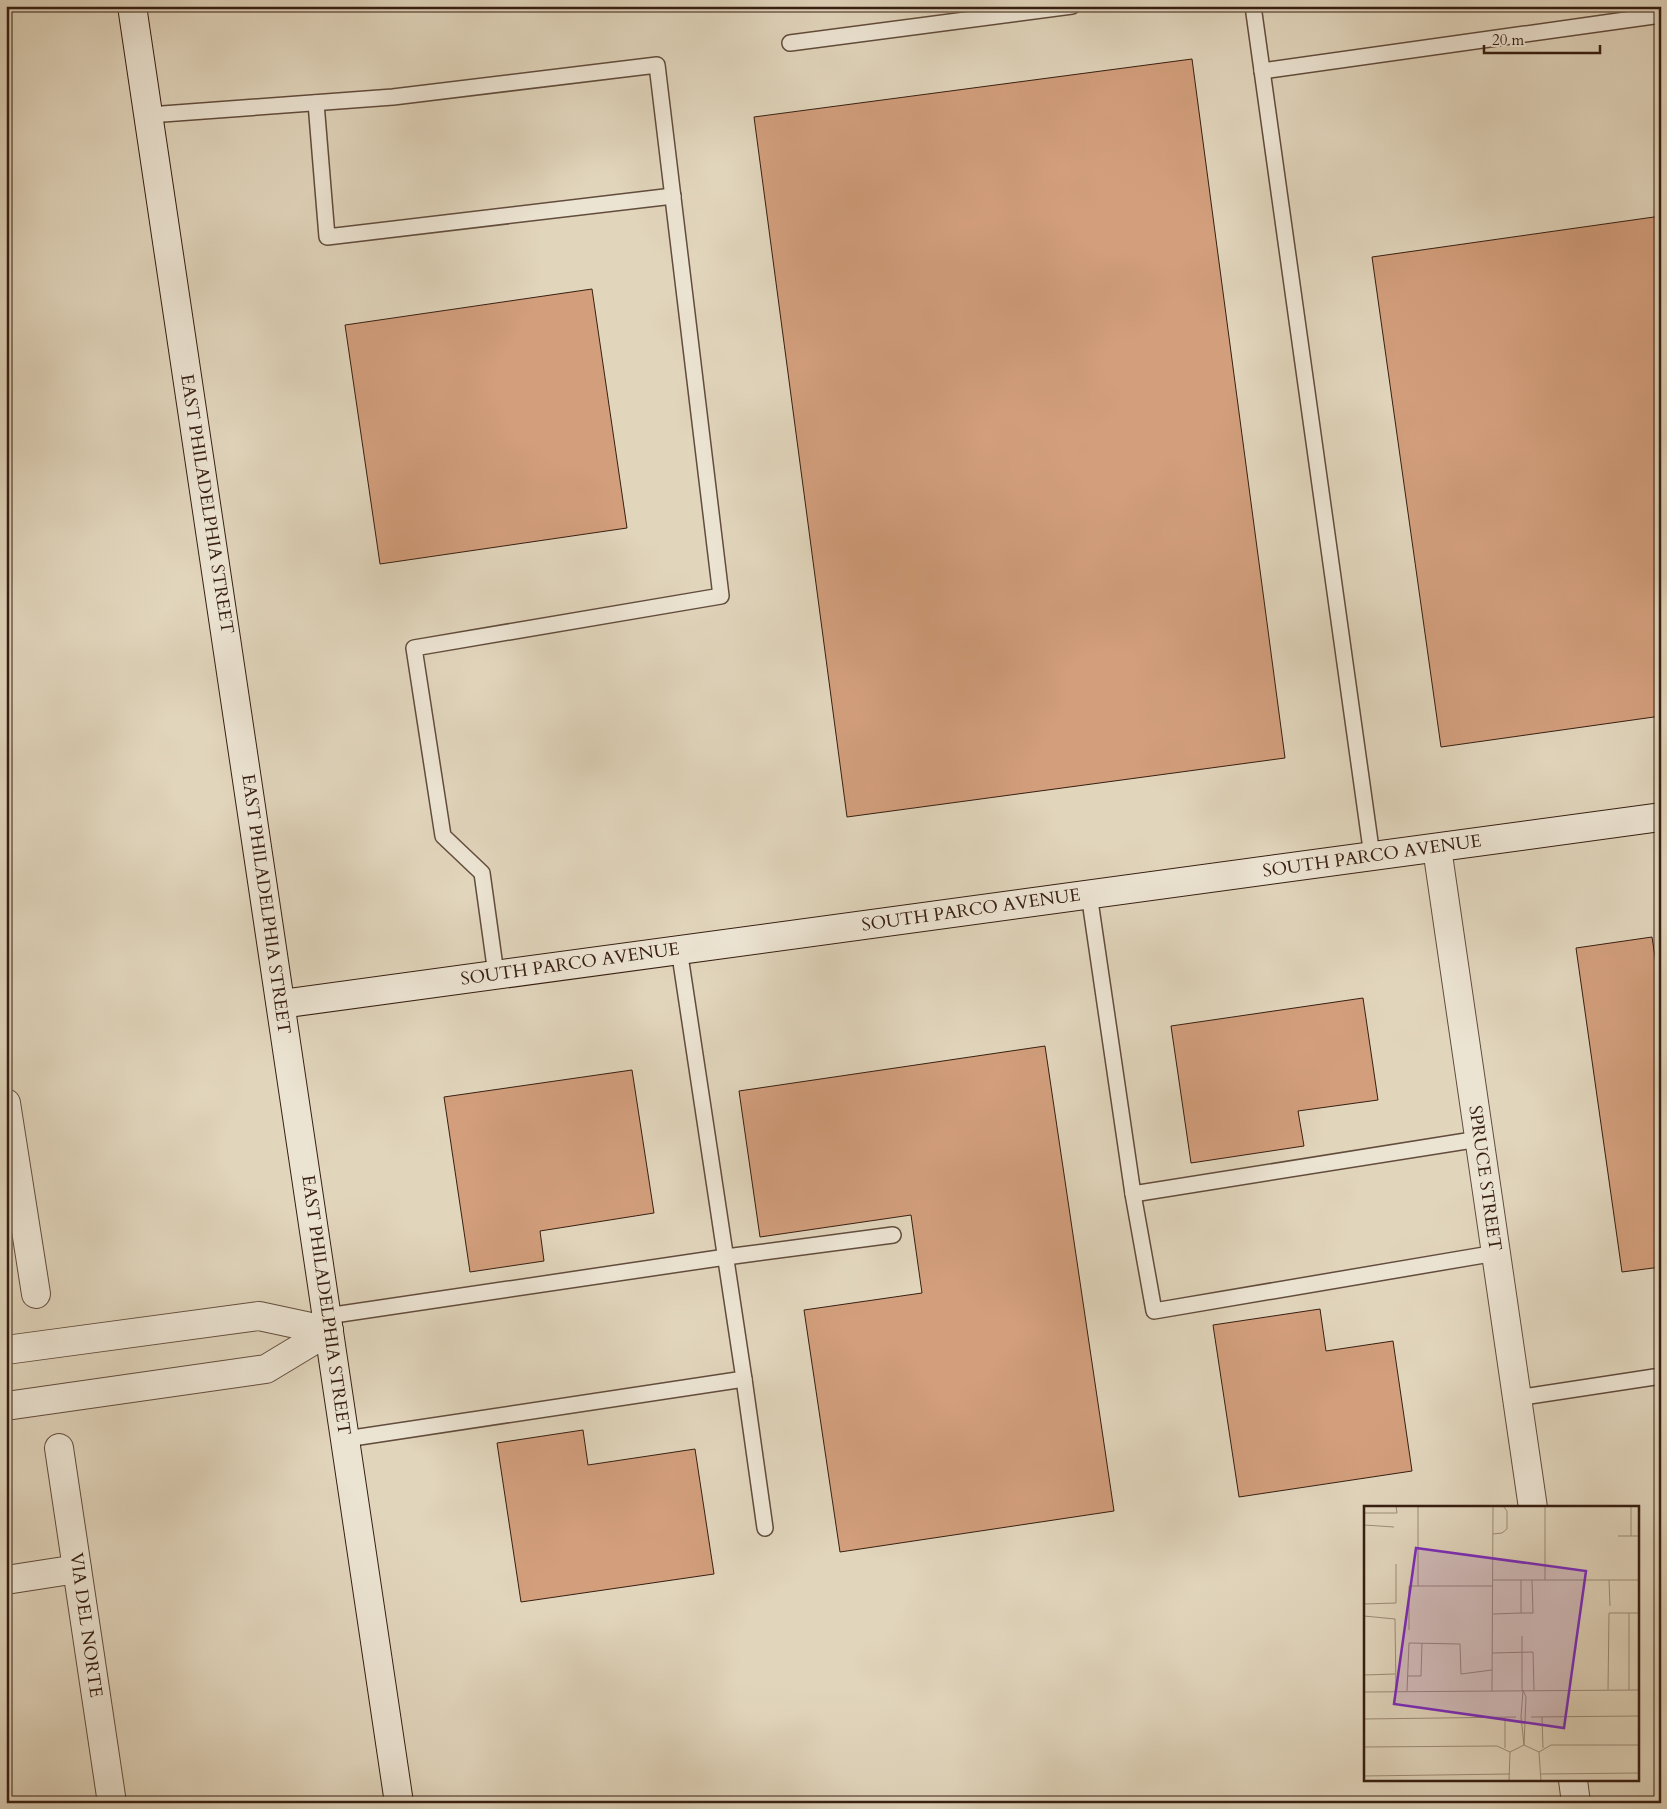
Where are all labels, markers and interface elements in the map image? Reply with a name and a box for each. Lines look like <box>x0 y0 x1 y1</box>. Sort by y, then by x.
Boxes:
scale bar <box>1484 22 1601 54</box>
text: 20 m <box>1492 30 1524 50</box>
street label: EAST PHILADELPHIA STREET <box>174 372 240 636</box>
street label: EAST PHILADELPHIA STREET <box>235 772 297 1036</box>
street label: SOUTH PARCO AVENUE <box>1261 828 1483 884</box>
street label: SOUTH PARCO AVENUE <box>860 882 1082 938</box>
street label: SOUTH PARCO AVENUE <box>459 936 681 992</box>
street label: SPRUCE STREET <box>1462 1104 1508 1252</box>
street label: EAST PHILADELPHIA STREET <box>295 1173 357 1437</box>
inset map <box>1364 1506 1640 1782</box>
street label: VIA DEL NORTE <box>63 1551 109 1699</box>

